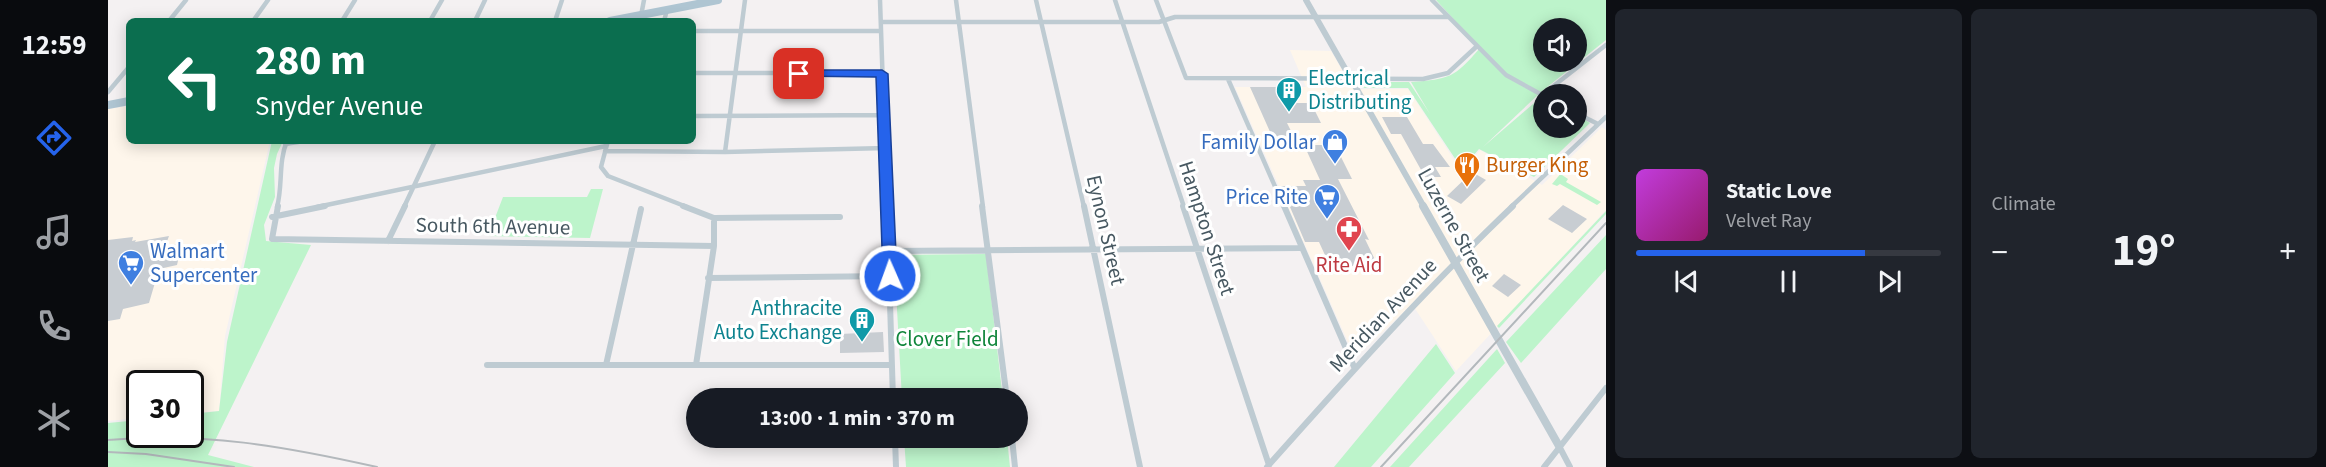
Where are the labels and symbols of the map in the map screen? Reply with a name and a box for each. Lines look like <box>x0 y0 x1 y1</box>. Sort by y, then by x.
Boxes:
pin <box>773 48 824 99</box>
place label: Electrical Distributing <box>1308 63 1412 117</box>
building icon: Electrical Distributing <box>1274 75 1304 113</box>
place label: Family Dollar <box>1201 127 1317 157</box>
shop icon: Family Dollar <box>1320 127 1350 165</box>
restaurant icon: Burger King <box>1452 150 1482 188</box>
place label: Burger King <box>1486 150 1589 180</box>
street label: Hampton Street <box>1171 157 1243 299</box>
street label: Luzerne Street <box>1410 162 1498 288</box>
street label: Eynon Street <box>1079 172 1133 288</box>
place label: Price Rite <box>1226 182 1308 212</box>
supermarket icon: Price Rite <box>1312 182 1342 220</box>
street label: South 6th Avenue <box>415 210 571 242</box>
pharmacy icon: Rite Aid <box>1334 214 1364 252</box>
place label: Walmart Supercenter <box>150 236 258 290</box>
position arrow <box>858 244 922 308</box>
supermarket icon: Walmart Supercenter <box>116 248 146 286</box>
place label: Rite Aid <box>1316 250 1382 280</box>
street label: Meridian Avenue <box>1322 251 1444 379</box>
place label: Anthracite Auto Exchange <box>714 293 842 347</box>
building icon: Anthracite Auto Exchange <box>847 305 877 343</box>
park label: Clover Field <box>895 324 999 354</box>
speed limit sign: 30 <box>126 370 204 448</box>

